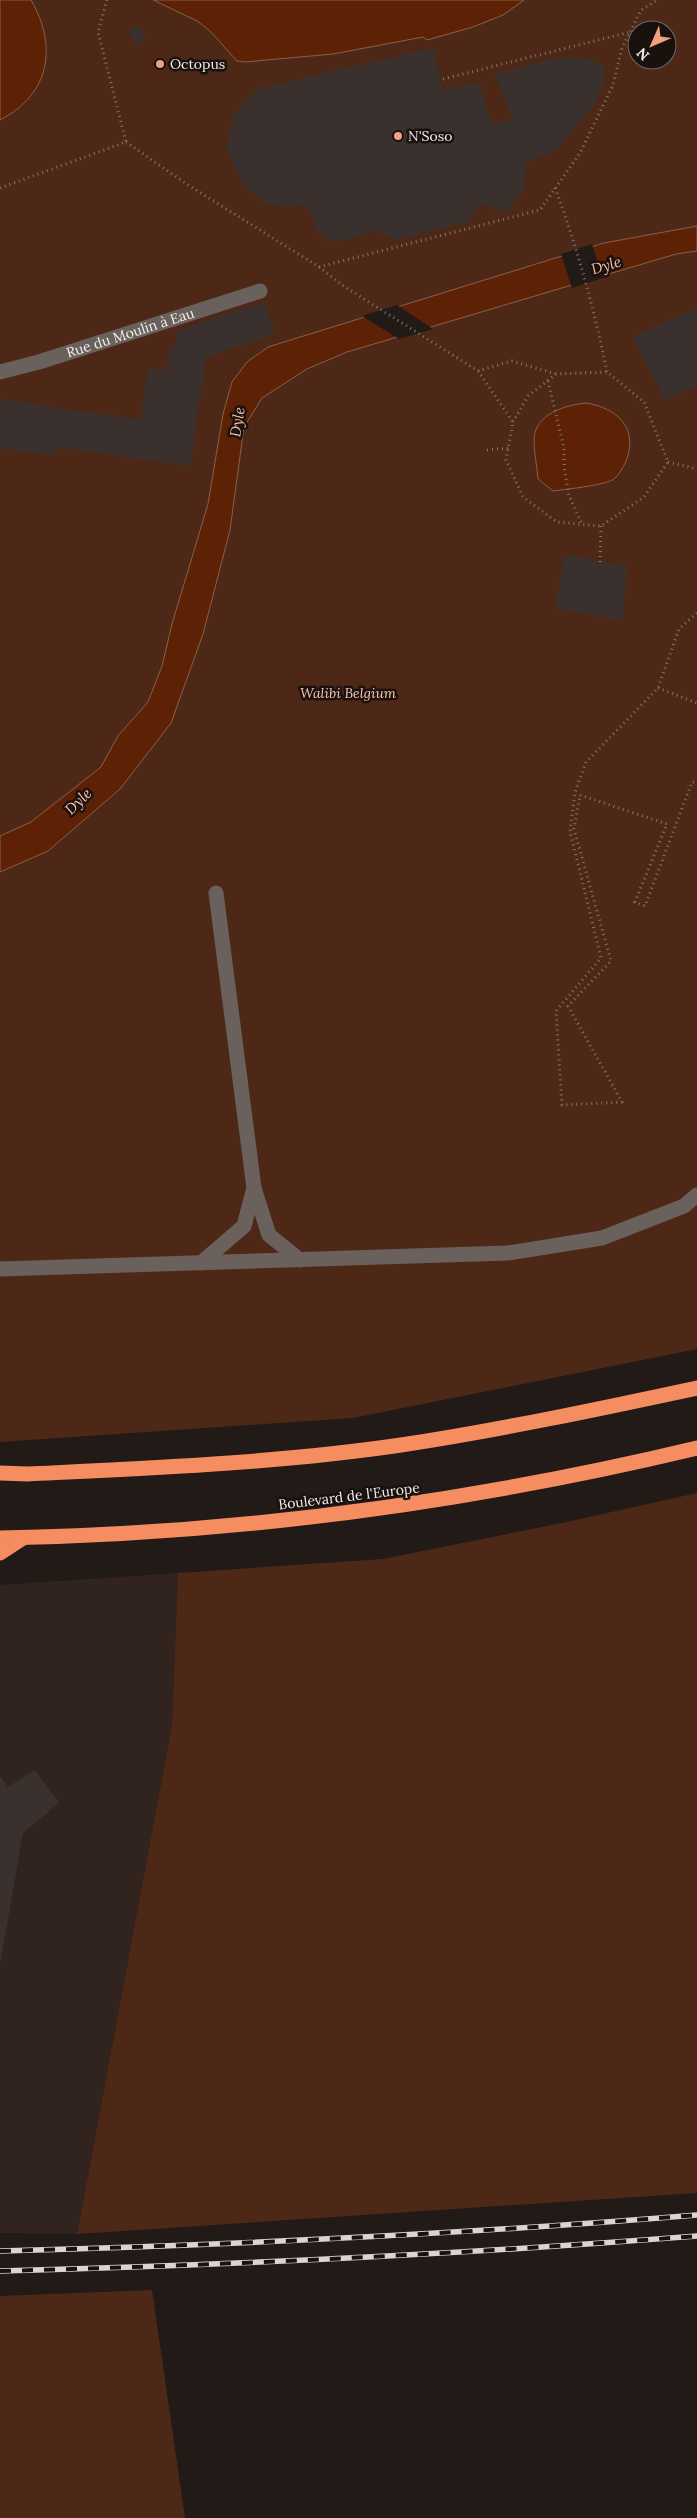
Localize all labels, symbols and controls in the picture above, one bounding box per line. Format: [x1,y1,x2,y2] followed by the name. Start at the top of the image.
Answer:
[627,20,677,70] north arrow
[632,44,653,64] text: N
[170,55,225,73] place label: Octopus
[154,58,166,70] marker: Octopus
[408,127,452,145] place label: N'Soso
[392,130,404,142] marker: N'Soso
[589,252,623,278] water label: Dyle
[64,304,196,362] street label: Rue du Moulin à Eau
[225,406,249,438] water label: Dyle
[300,684,397,702] park label: Walibi Belgium
[61,784,95,818] water label: Dyle
[277,1478,421,1514] street label: Boulevard de l'Europe

